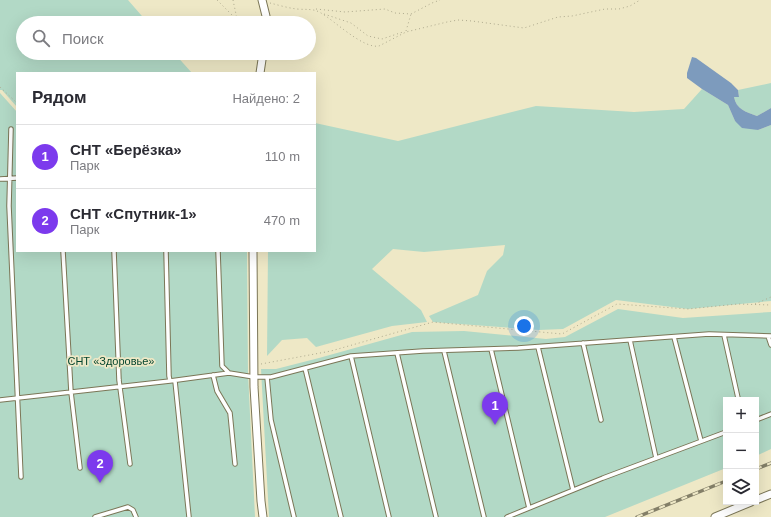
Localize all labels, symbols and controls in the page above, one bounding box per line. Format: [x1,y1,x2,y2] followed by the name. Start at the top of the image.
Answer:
[16,16,316,60] search box
[30,27,52,49] icon: search
[62,30,104,47] text: Поиск
[32,88,87,107] text: Рядом
[232,91,300,106] text: Найдено: 2
[70,141,182,158] text: СНТ «Берёзка»
[41,149,49,164] text: 1
[265,149,300,164] text: 110 m
[70,158,100,173] text: Парк
[70,205,197,222] text: СНТ «Спутник-1»
[41,213,49,228] text: 2
[264,213,300,228] text: 470 m
[70,222,100,237] text: Парк
[514,316,534,336] your location
[67,355,155,367] park label: СНТ «Здоровье»
[482,392,508,425] pin: 1
[723,397,759,505] map controls
[723,397,759,433] button: +
[723,433,759,469] button: −
[87,450,113,483] pin: 2
[723,469,759,505] button: layers

